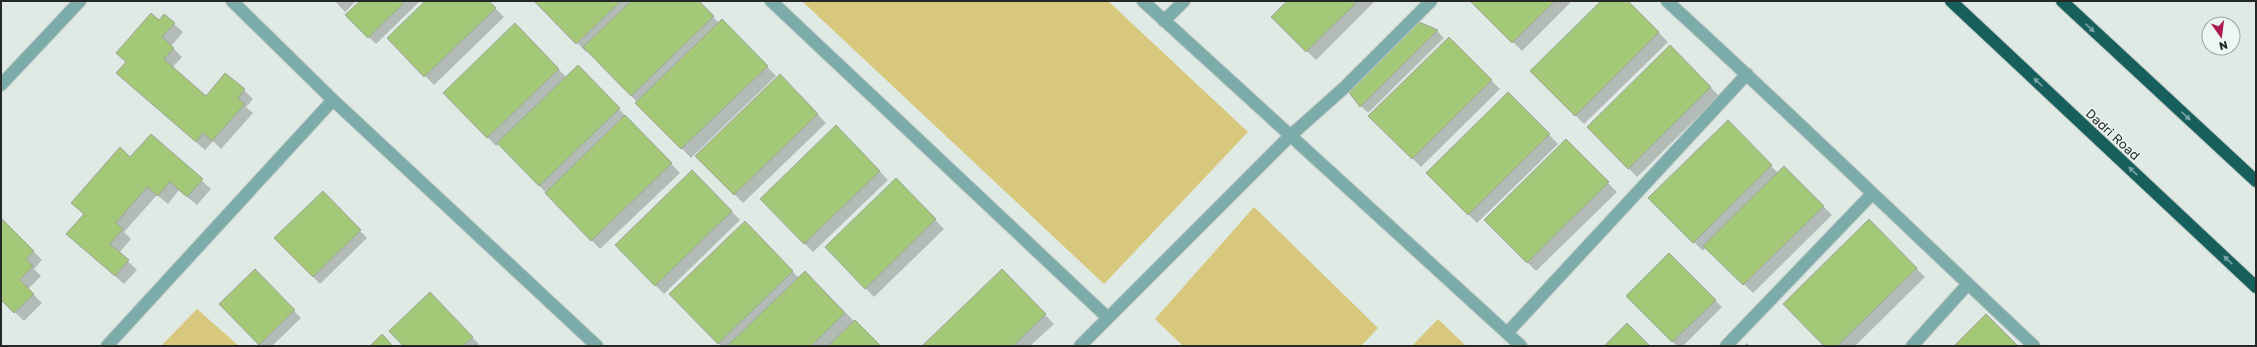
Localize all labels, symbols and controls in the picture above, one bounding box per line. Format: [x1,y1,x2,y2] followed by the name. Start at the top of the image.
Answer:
[2201,16,2241,56] north arrow
[2085,23,2095,32] one-way arrow
[2218,39,2229,54] text: N
[2033,77,2043,87] one-way arrow
[2083,105,2143,163] street label: Dadri Road
[2181,111,2190,120] one-way arrow
[2128,166,2138,176] one-way arrow
[2223,256,2232,265] one-way arrow

